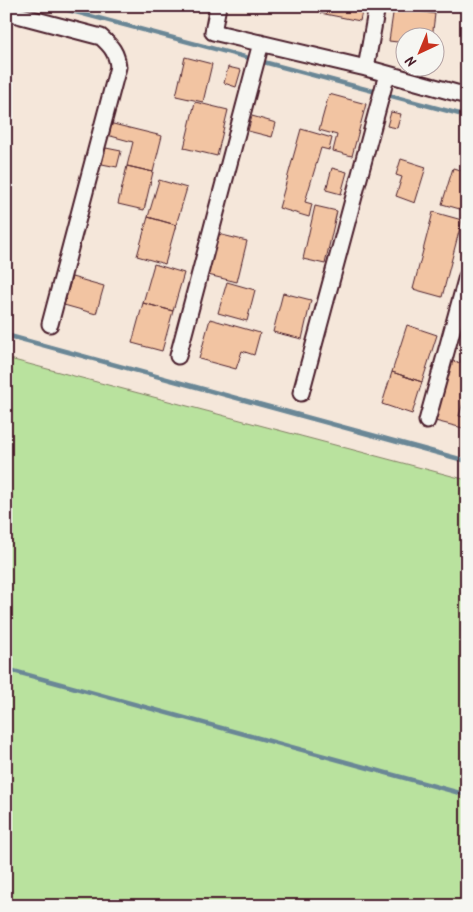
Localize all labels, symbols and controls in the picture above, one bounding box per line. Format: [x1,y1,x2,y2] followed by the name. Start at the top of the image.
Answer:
[396,28,446,78] north arrow
[401,50,422,72] text: N

